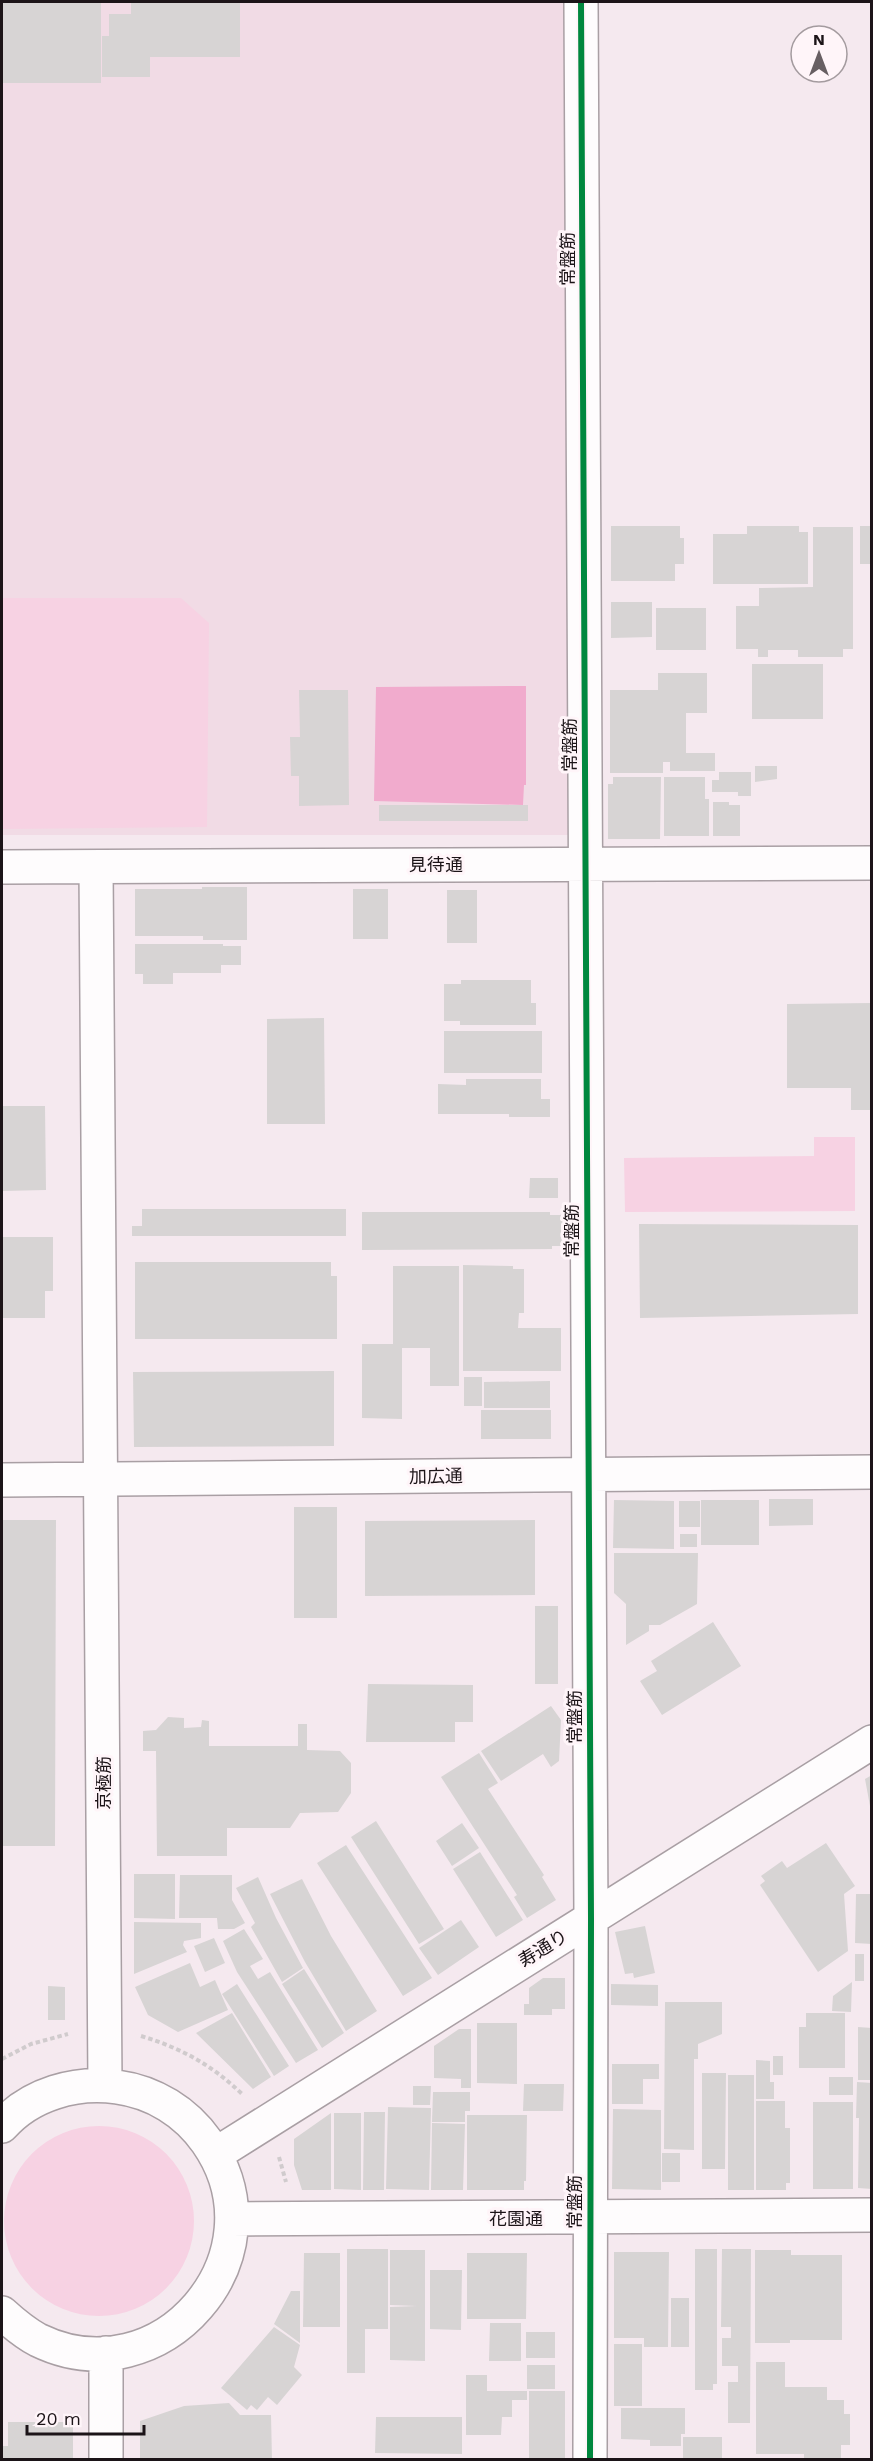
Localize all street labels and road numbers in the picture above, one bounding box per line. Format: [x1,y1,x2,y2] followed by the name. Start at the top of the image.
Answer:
[557,232,578,286] street label: 常盤筋
[559,718,580,772] street label: 常盤筋
[409,854,463,875] street label: 見待通
[561,1204,582,1258] street label: 常盤筋
[409,1465,463,1487] street label: 加広通
[564,1690,585,1744] street label: 常盤筋
[93,1756,114,1810] street label: 京極筋
[515,1925,571,1971] street label: 寿通り
[564,2175,585,2229] street label: 常盤筋
[489,2208,543,2229] street label: 花園通

